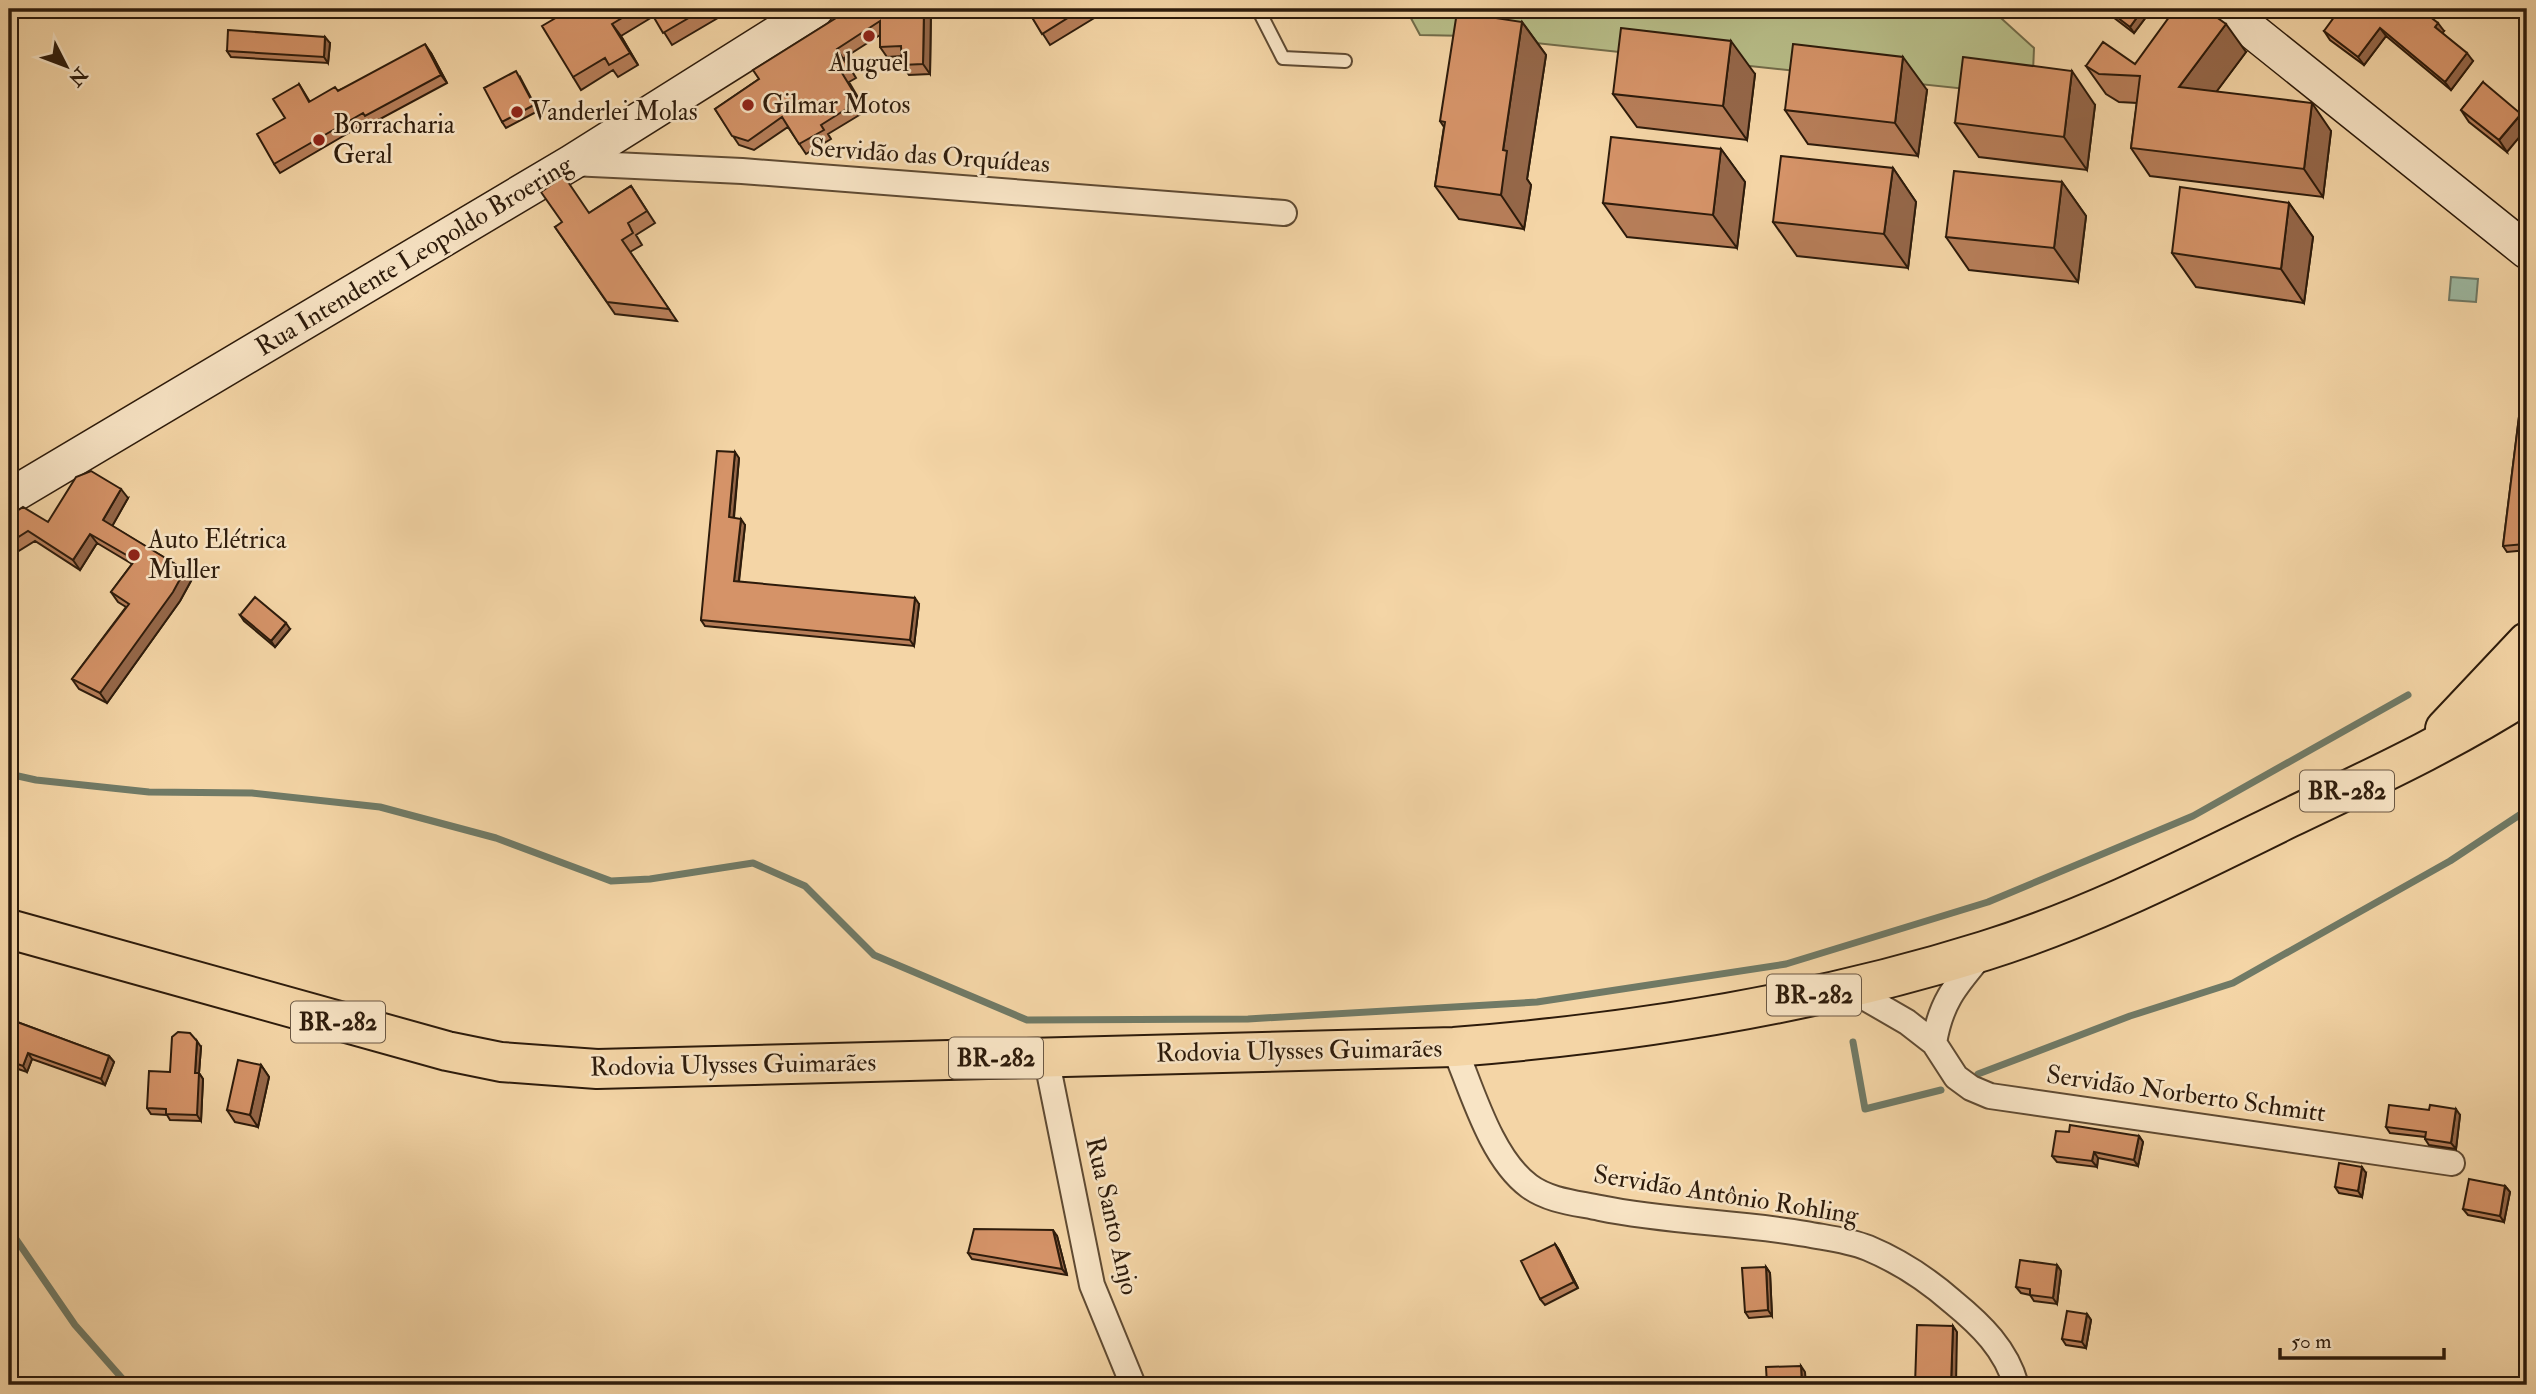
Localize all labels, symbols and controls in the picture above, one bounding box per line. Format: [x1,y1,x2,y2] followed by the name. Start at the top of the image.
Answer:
[861,28,877,44] marker: Aluguel
[32,32,102,102] north arrow
[828,47,910,79] place label: Aluguel
[63,62,93,92] text: N
[762,89,910,121] place label: Gilmar Motos
[531,96,698,128] place label: Vanderlei Molas
[740,97,756,113] marker: Gilmar Motos
[509,104,525,120] marker: Vanderlei Molas
[333,109,455,171] place label: Borracharia Geral
[311,132,327,148] marker: Borracharia Geral
[809,132,1051,180] street label: Servidão das Orquídeas
[250,148,580,364] street label: Rua Intendente Leopoldo Broering
[147,524,287,586] place label: Auto Elétrica Muller
[126,547,142,563] marker: Auto Elétrica Muller
[2300,770,2394,812] road number: BR-282
[1767,974,1861,1015] road number: BR-282
[291,1002,385,1042] road number: BR-282
[1156,1033,1443,1069] street label: Rodovia Ulysses Guimarães
[949,1038,1043,1078] road number: BR-282
[590,1047,877,1083] street label: Rodovia Ulysses Guimarães
[2044,1059,2328,1129] street label: Servidão Norberto Schmitt
[1078,1134,1146,1298] street label: Rua Santo Anjo
[1591,1158,1862,1232] street label: Servidão Antônio Rohling
[2280,1317,2445,1361] scale bar
[2291,1328,2332,1355] text: 50 m

